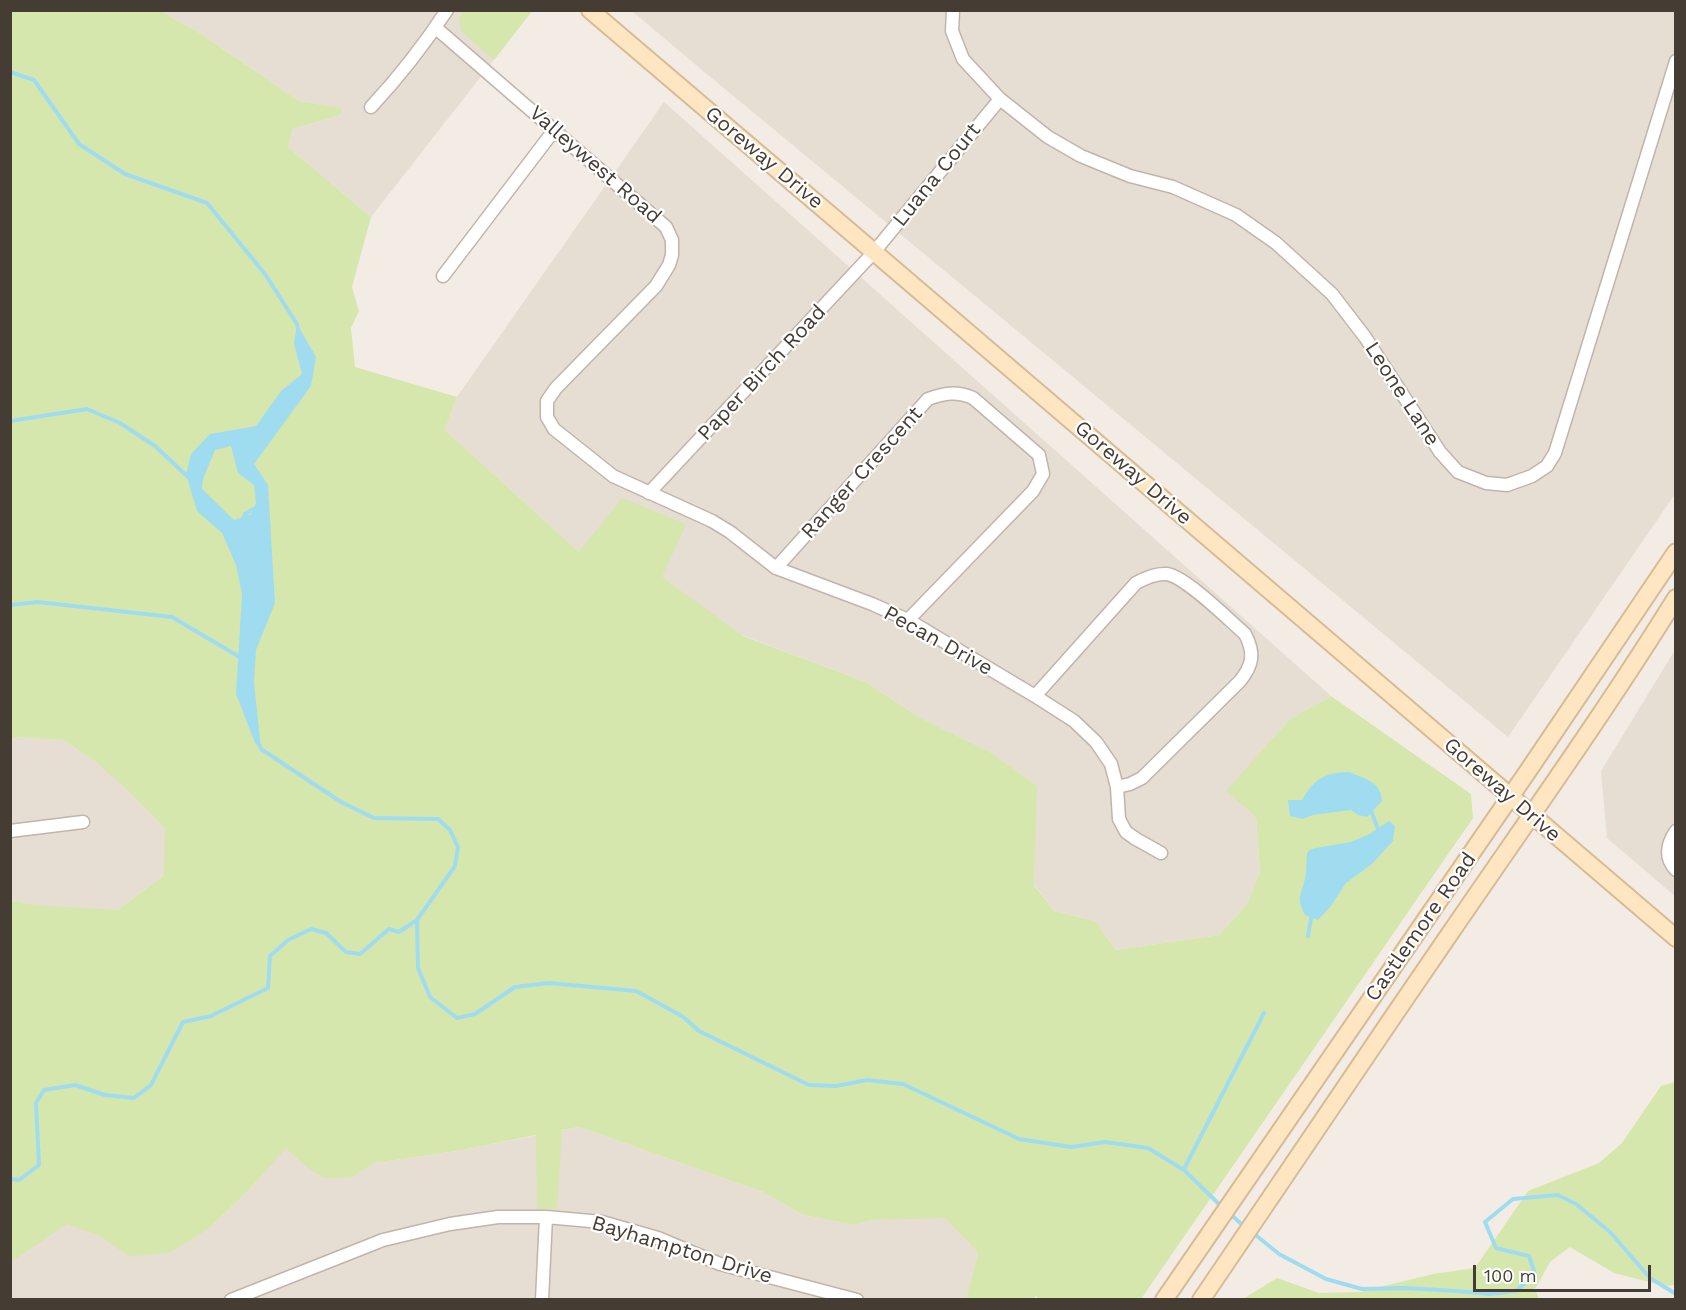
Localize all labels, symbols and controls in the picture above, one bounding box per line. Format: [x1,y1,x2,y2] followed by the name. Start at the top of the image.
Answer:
[524,101,666,229] street label: Valleywest Road
[700,101,828,215] street label: Goreway Drive
[888,118,986,232] street label: Luana Court
[693,300,831,446] street label: Paper Birch Road
[1359,337,1445,451] street label: Leone Lane
[796,402,928,544] street label: Ranger Crescent
[1069,415,1197,531] street label: Goreway Drive
[879,601,997,681] street label: Pecan Drive
[1438,732,1566,848] street label: Goreway Drive
[1360,848,1482,1006] street label: Castlemore Road
[589,1211,775,1289] street label: Bayhampton Drive
[1476,1253,1654,1291] scale bar
[1484,1265,1537,1286] text: 100 m

